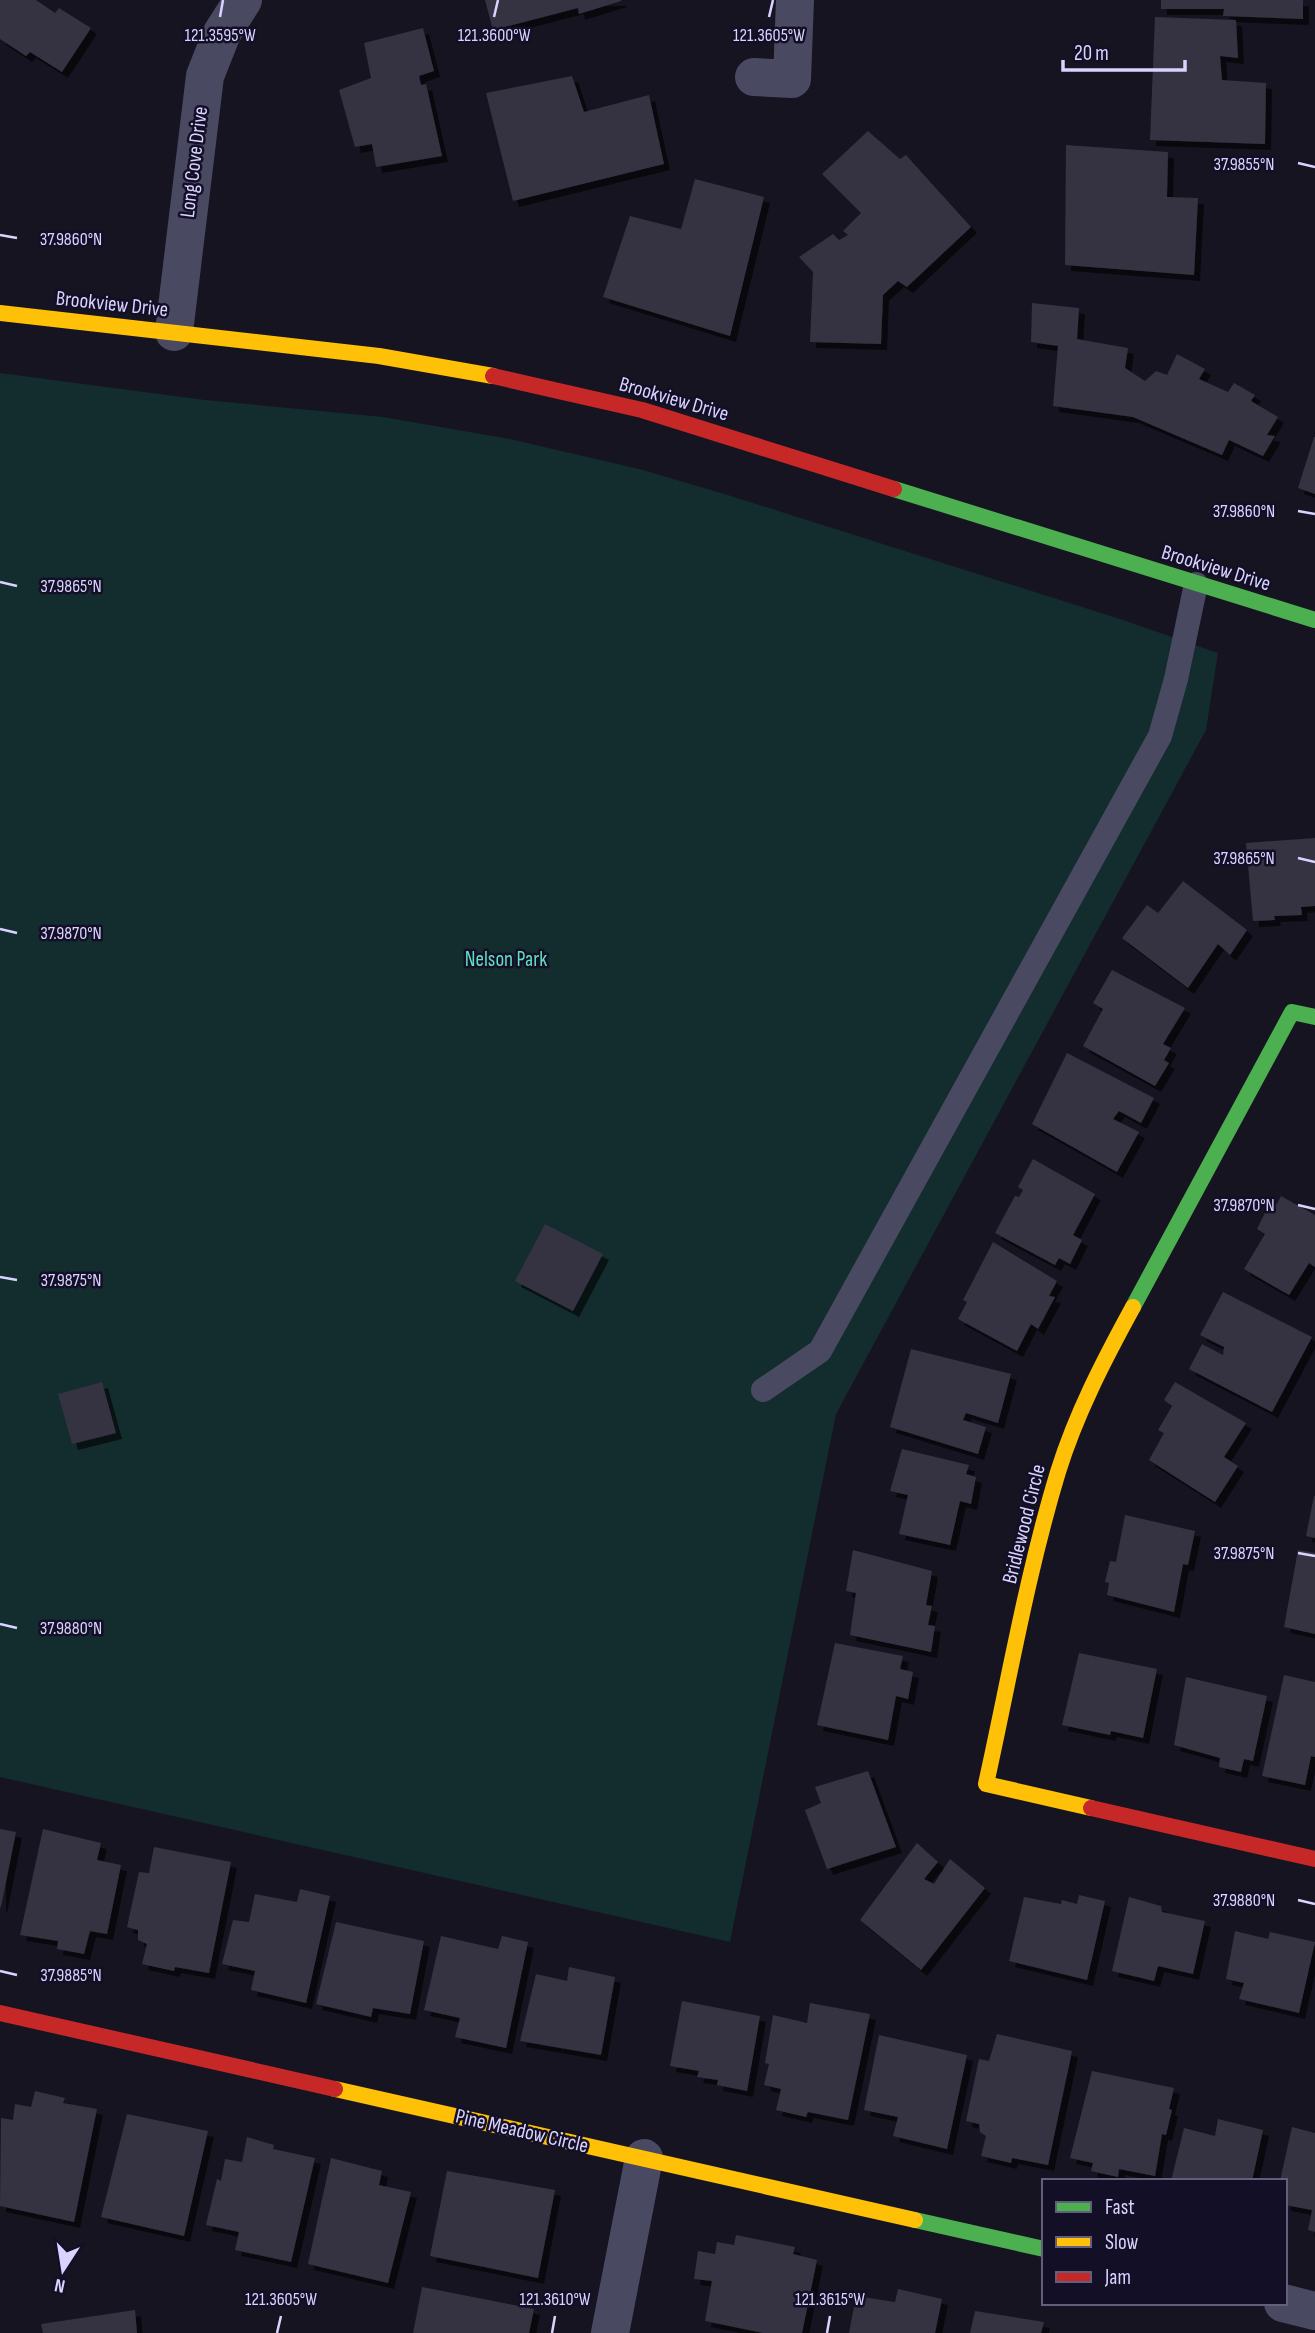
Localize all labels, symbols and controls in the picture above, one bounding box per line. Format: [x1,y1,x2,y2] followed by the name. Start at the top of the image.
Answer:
[184,25,256,46] text: 121.3595°W
[458,25,531,46] text: 121.3600°W
[733,25,805,46] text: 121.3605°W
[1063,28,1186,72] scale bar
[1074,41,1109,66] text: 20 m
[175,105,213,219] street label: Long Cove Drive
[1214,154,1274,175] text: 37.9855°N
[40,229,102,250] text: 37.9860°N
[55,286,169,322] street label: Brookview Drive
[616,371,732,427] street label: Brookview Drive
[1213,501,1275,522] text: 37.9860°N
[1158,540,1274,596] street label: Brookview Drive
[40,576,102,597] text: 37.9865°N
[1213,848,1275,869] text: 37.9865°N
[40,923,102,944] text: 37.9870°N
[465,947,547,972] park label: Nelson Park
[1213,1195,1275,1216] text: 37.9870°N
[41,1270,101,1291] text: 37.9875°N
[997,1462,1051,1586] street label: Bridlewood Circle
[1214,1543,1274,1564] text: 37.9875°N
[40,1618,102,1639] text: 37.9880°N
[1213,1890,1275,1911] text: 37.9880°N
[40,1965,102,1986] text: 37.9885°N
[453,2104,591,2158] street label: Pine Meadow Circle
[1042,2179,1287,2305] legend
[1105,2195,1135,2220] text: Fast
[1105,2230,1139,2255] text: Slow
[28,2235,98,2305] north arrow
[1104,2265,1131,2290] text: Jam
[52,2273,67,2297] text: N
[245,2289,317,2310] text: 121.3605°W
[520,2289,591,2310] text: 121.3610°W
[795,2289,865,2310] text: 121.3615°W

